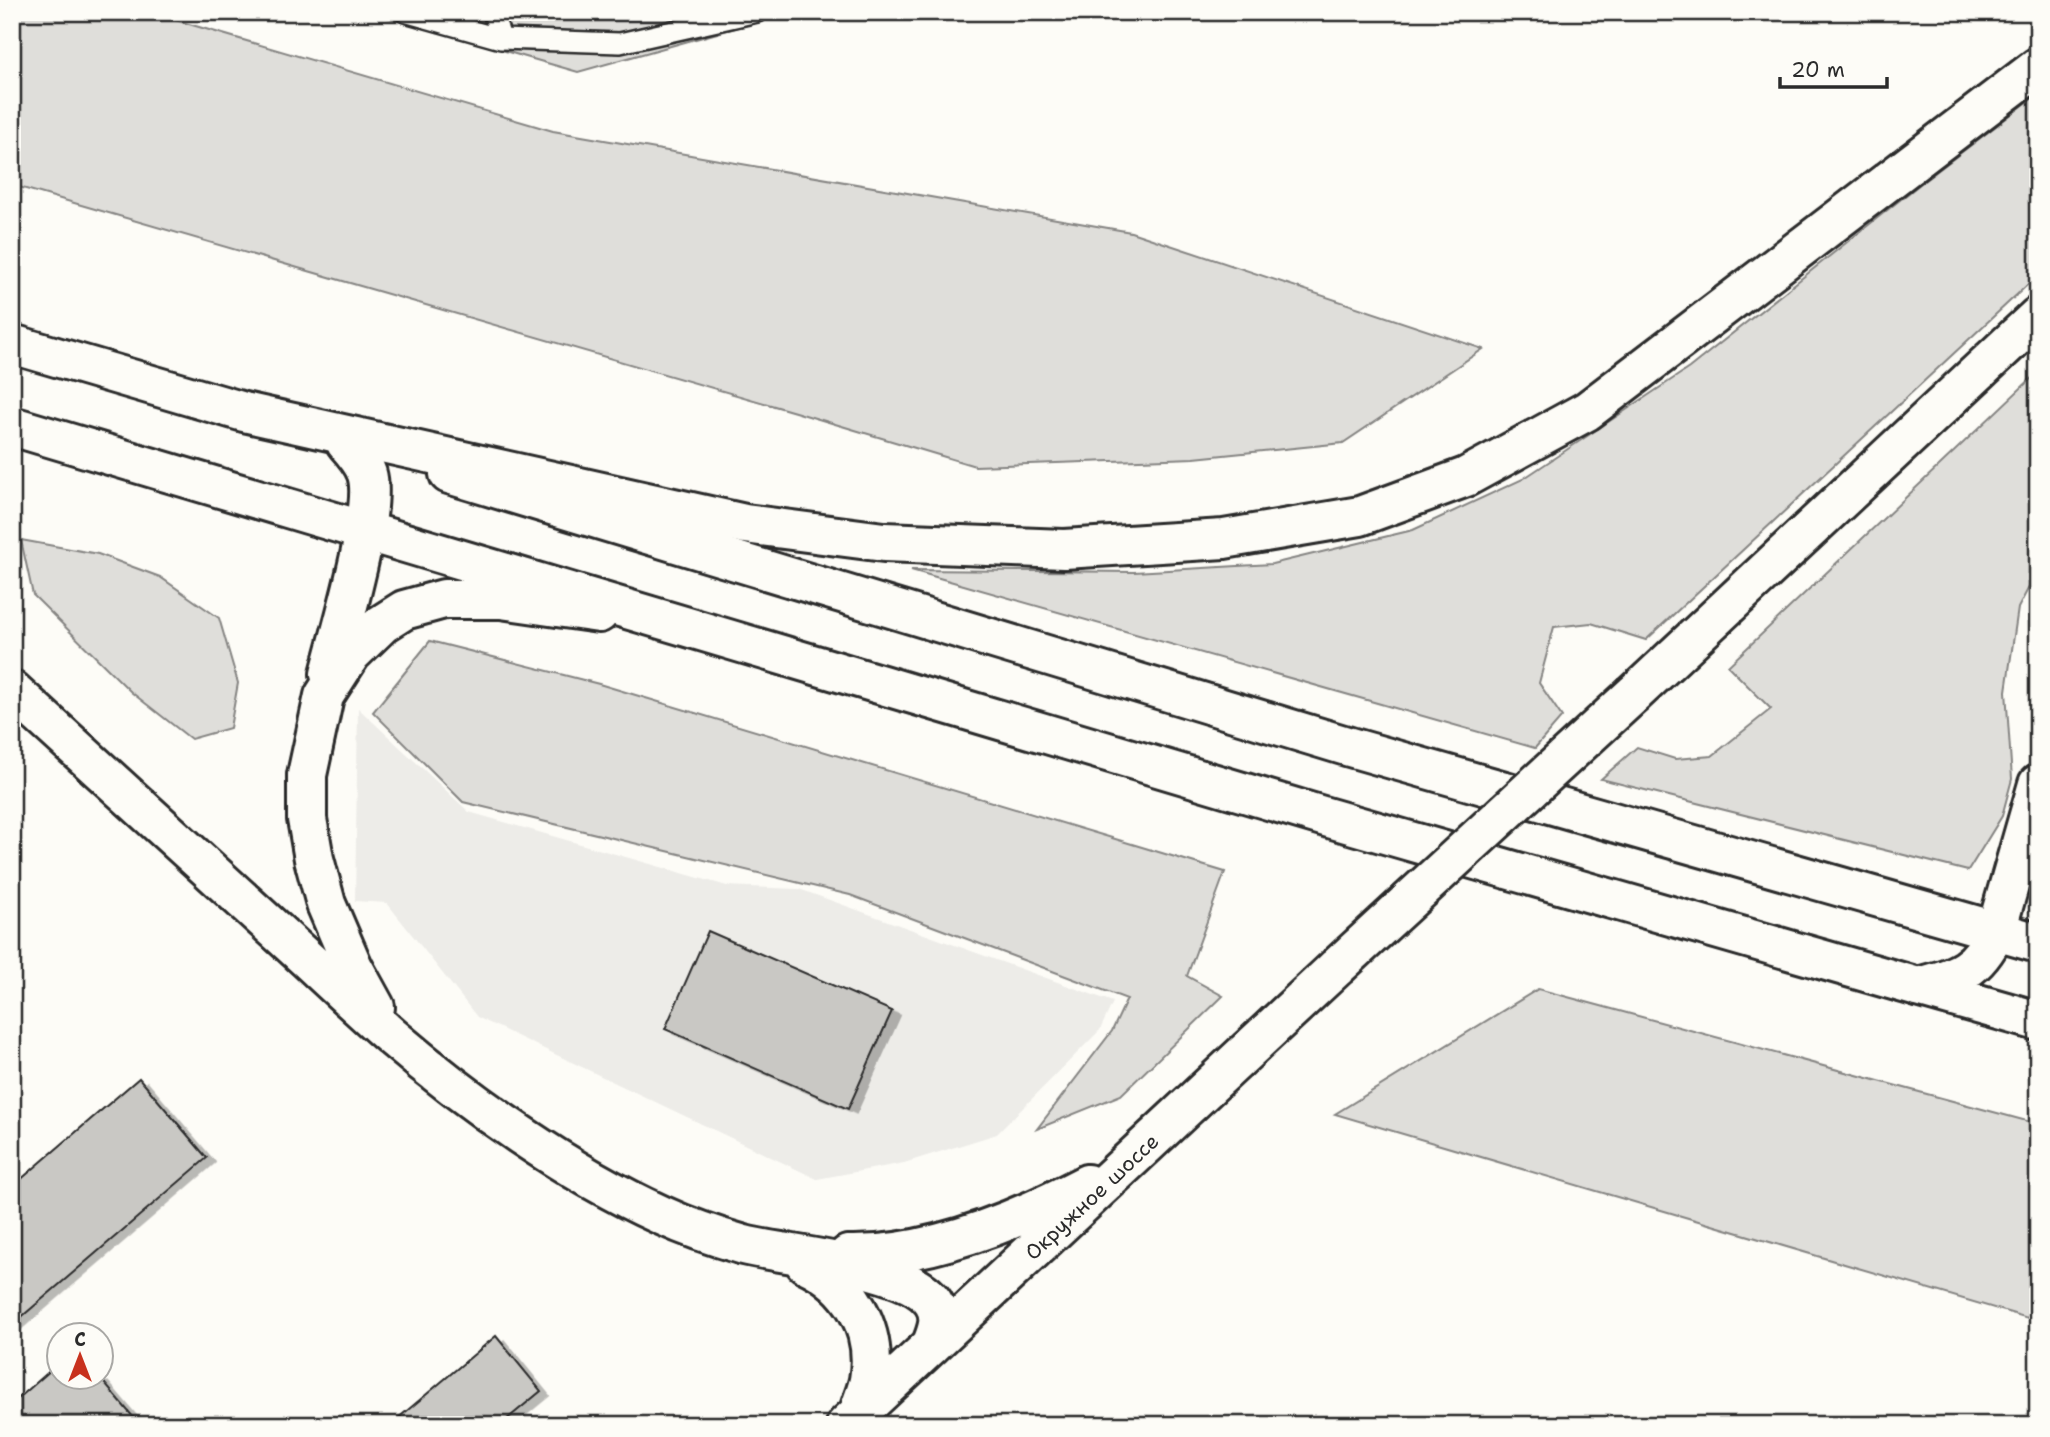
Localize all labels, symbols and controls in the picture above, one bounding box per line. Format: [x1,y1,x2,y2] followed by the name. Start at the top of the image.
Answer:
[1780,46,1887,90] scale bar
[1791,56,1845,84] text: 20 m
[1019,1128,1165,1266] street label: Окружное шоссе
[46,1322,116,1392] north arrow
[74,1327,86,1352] text: С

